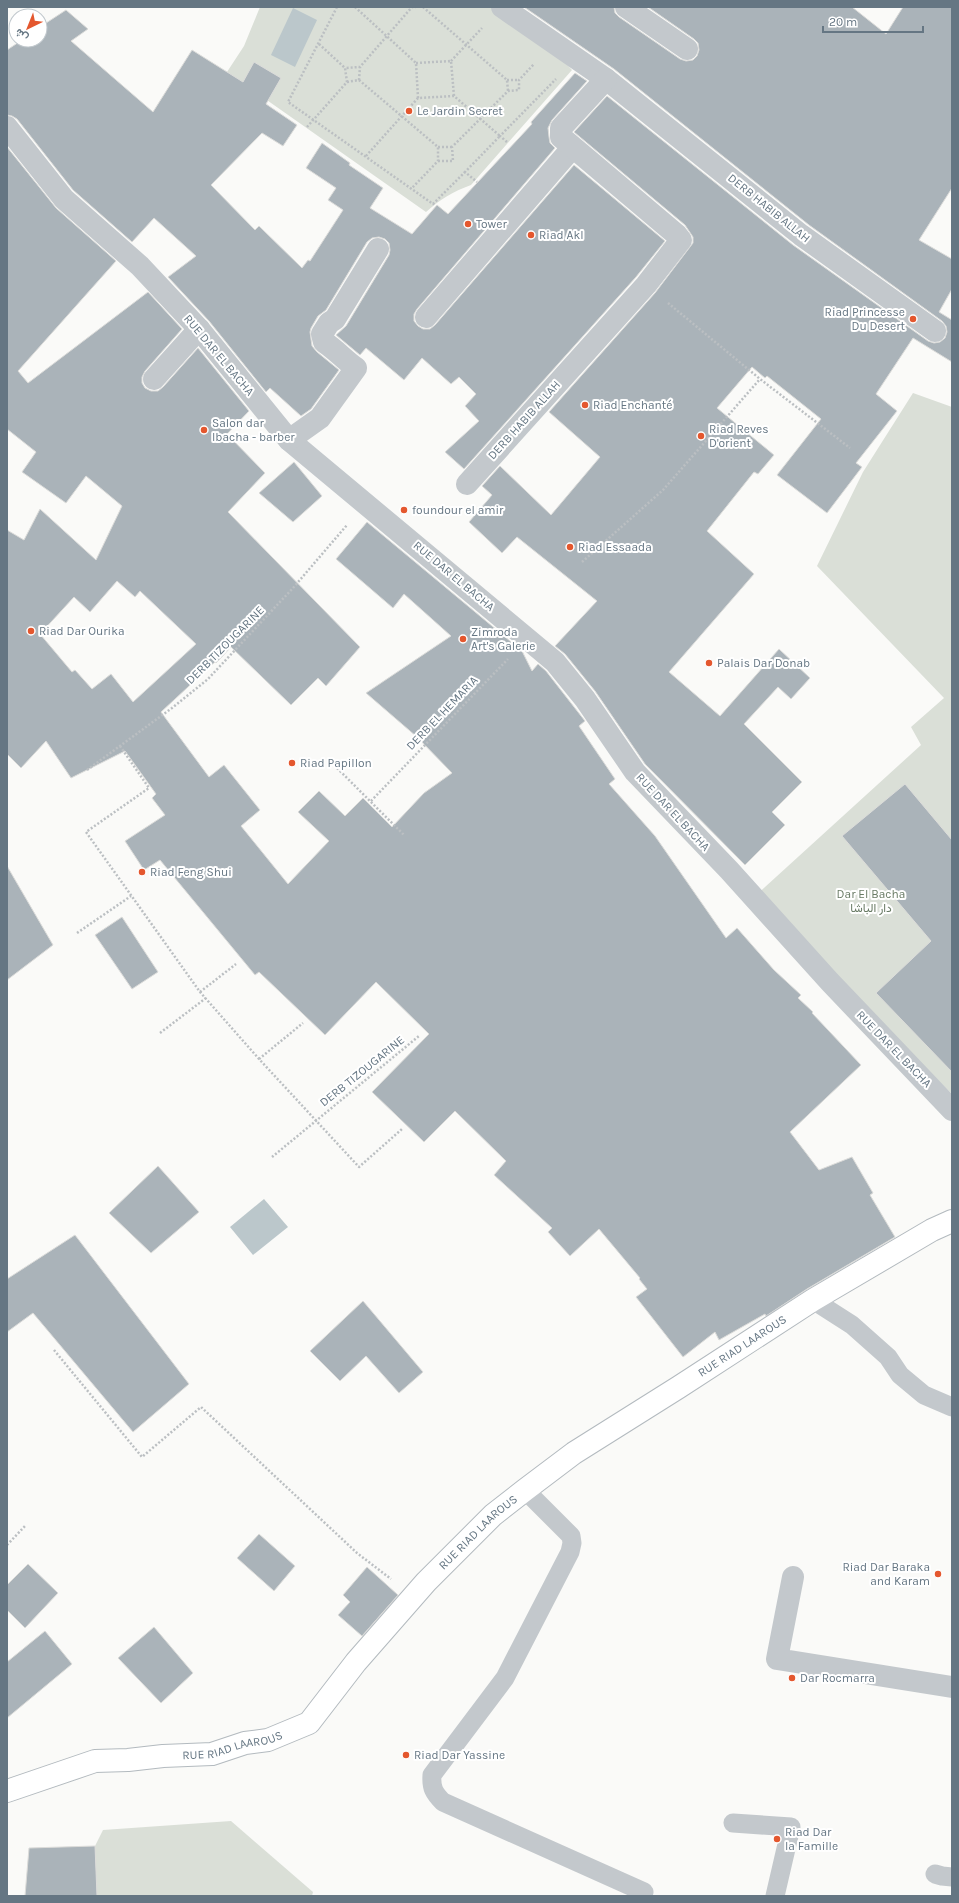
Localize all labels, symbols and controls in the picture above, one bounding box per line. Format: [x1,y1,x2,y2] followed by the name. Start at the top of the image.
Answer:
[8,8,48,48] north arrow
[823,8,923,34] scale bar
[829,15,857,29] text: 20 m
[12,26,31,44] text: ش
[417,104,503,118] place label: Le Jardin Secret
[404,106,414,116] marker: Le Jardin Secret
[725,171,813,245] street label: DERB HABIB ALLAH
[476,217,507,231] place label: Tower
[463,219,473,229] marker: Tower
[539,228,584,242] place label: Riad Akl
[526,230,536,240] marker: Riad Akl
[825,305,905,333] place label: Riad Princesse Du Desert
[181,312,257,399] street label: RUE DAR EL BACHA
[908,314,918,324] marker: Riad Princesse Du Desert
[485,378,563,462] street label: DERB HABIB ALLAH
[593,398,672,412] place label: Riad Enchanté
[580,400,590,410] marker: Riad Enchanté
[212,416,295,444] place label: Salon dar lbacha - barber
[709,422,769,450] place label: Riad Reves D'orient
[199,425,209,435] marker: Salon dar lbacha - barber
[696,431,706,441] marker: Riad Reves D'orient
[412,503,504,517] place label: foundour el amir
[399,505,409,515] marker: foundour el amir
[411,538,498,614] street label: RUE DAR EL BACHA
[578,540,652,554] place label: Riad Essaada
[565,542,575,552] marker: Riad Essaada
[183,603,267,687] street label: DERB TIZOUGARINE
[39,624,125,638] place label: Riad Dar Ourika
[471,625,535,653] place label: Zimroda Art's Galerie
[26,626,36,636] marker: Riad Dar Ourika
[458,634,468,644] marker: Zimroda Art's Galerie
[717,656,810,670] place label: Palais Dar Donab
[704,658,714,668] marker: Palais Dar Donab
[403,673,481,753] street label: DERB EL HEMARIA
[300,756,372,770] place label: Riad Papillon
[287,758,297,768] marker: Riad Papillon
[633,770,713,854] street label: RUE DAR EL BACHA
[150,865,232,879] place label: Riad Feng Shui
[137,867,147,877] marker: Riad Feng Shui
[837,887,905,916] park label: Dar El Bacha دار الباشا
[854,1008,934,1090] street label: RUE DAR EL BACHA
[317,1033,407,1109] street label: DERB TIZOUGARINE
[695,1312,789,1380] street label: RUE RIAD LAAROUS
[436,1492,520,1572] street label: RUE RIAD LAAROUS
[842,1560,930,1588] place label: Riad Dar Baraka and Karam
[933,1569,943,1579] marker: Riad Dar Baraka and Karam
[800,1671,875,1685] place label: Dar Rocmarra
[787,1673,797,1683] marker: Dar Rocmarra
[182,1728,285,1762] street label: RUE RIAD LAAROUS
[414,1748,505,1762] place label: Riad Dar Yassine
[401,1750,411,1760] marker: Riad Dar Yassine
[785,1825,838,1853] place label: Riad Dar la Famille
[772,1834,782,1844] marker: Riad Dar la Famille

